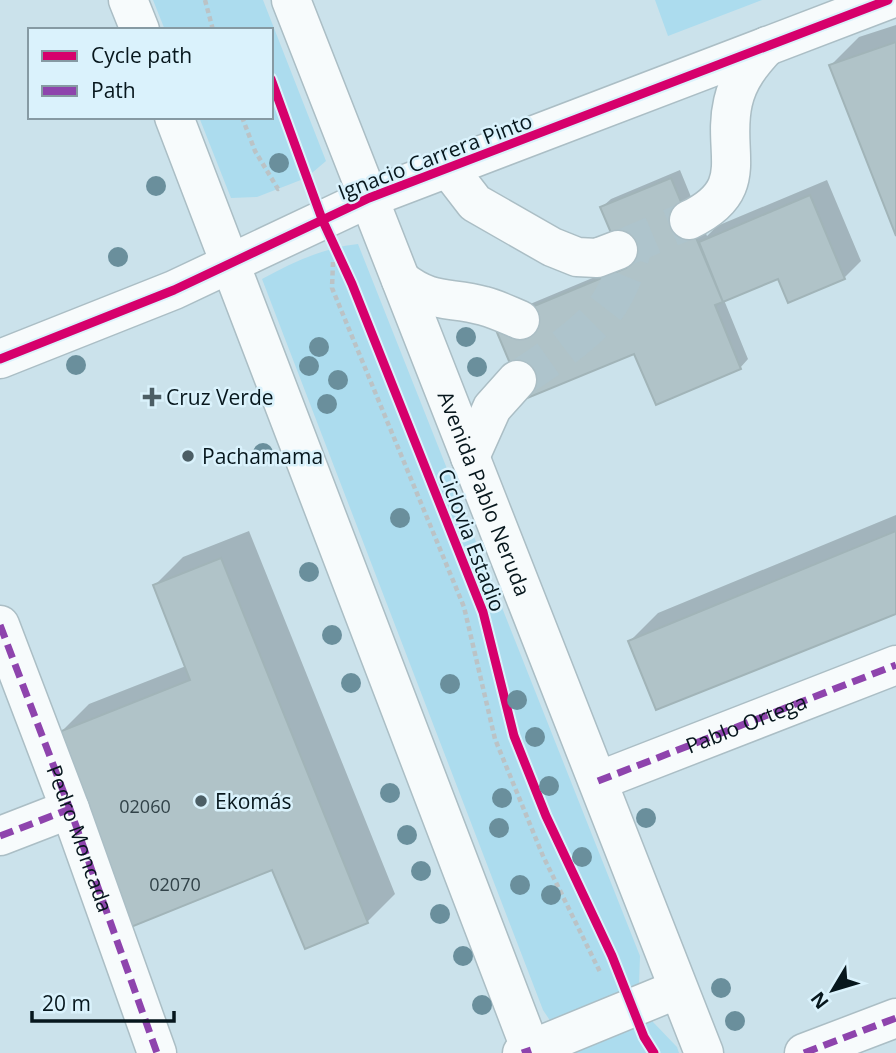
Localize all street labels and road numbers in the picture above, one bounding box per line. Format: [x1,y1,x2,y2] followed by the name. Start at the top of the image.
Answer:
[334,106,536,206] street label: Ignacio Carrera Pinto
[432,387,537,600] street label: Avenida Pablo Neruda
[432,464,512,616] street label: Ciclovia Estadio
[681,687,811,760] street label: Pablo Ortega
[40,761,120,916] street label: Pedro Moncada

